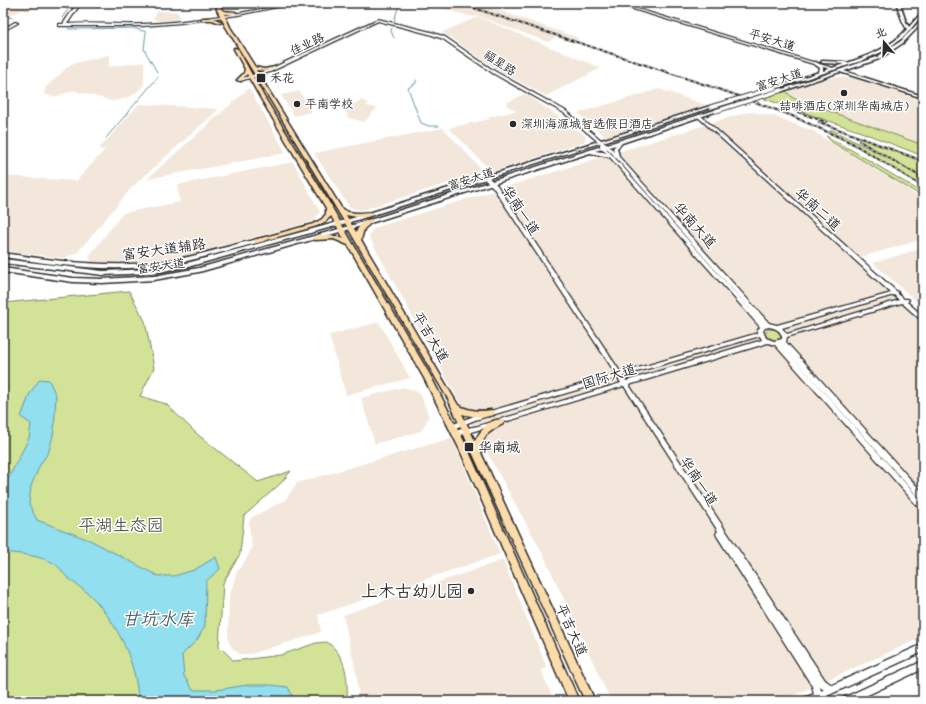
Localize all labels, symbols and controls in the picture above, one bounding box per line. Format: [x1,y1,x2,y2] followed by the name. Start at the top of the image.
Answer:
[864,22,904,62] north arrow
[874,25,889,42] text: 北
[746,26,797,56] street label: 平安大道
[288,30,327,60] street label: 佳业路
[480,47,519,80] street label: 福星路
[754,66,805,96] street label: 富安大道
[270,71,294,87] place label: 禾花
[255,72,267,84] marker: 禾花
[839,88,849,98] marker: 喆啡酒店(深圳华南城店)
[305,97,353,113] place label: 平南学校
[292,99,302,109] marker: 平南学校
[779,99,909,115] place label: 喆啡酒店(深圳华南城店)
[521,117,653,133] place label: 深圳海源城智选假日酒店
[508,119,518,129] marker: 深圳海源城智选假日酒店
[446,165,497,195] street label: 富安大道
[497,182,543,239] street label: 华南一道
[791,184,844,235] street label: 华南二道
[669,199,720,252] street label: 华南大道
[121,235,207,265] street label: 富安大道辅路
[136,256,186,278] street label: 富安大道
[408,309,452,366] street label: 平吉大道
[580,360,639,394] street label: 国际大道
[478,439,520,457] place label: 华南城
[463,441,475,453] marker: 华南城
[675,453,721,510] street label: 华南一道
[79,515,164,537] park label: 平湖生态园
[361,581,463,603] place label: 上木古幼儿园
[466,586,476,596] marker: 上木古幼儿园
[551,601,591,660] street label: 平吉大道
[122,608,196,632] water label: 甘坑水库

